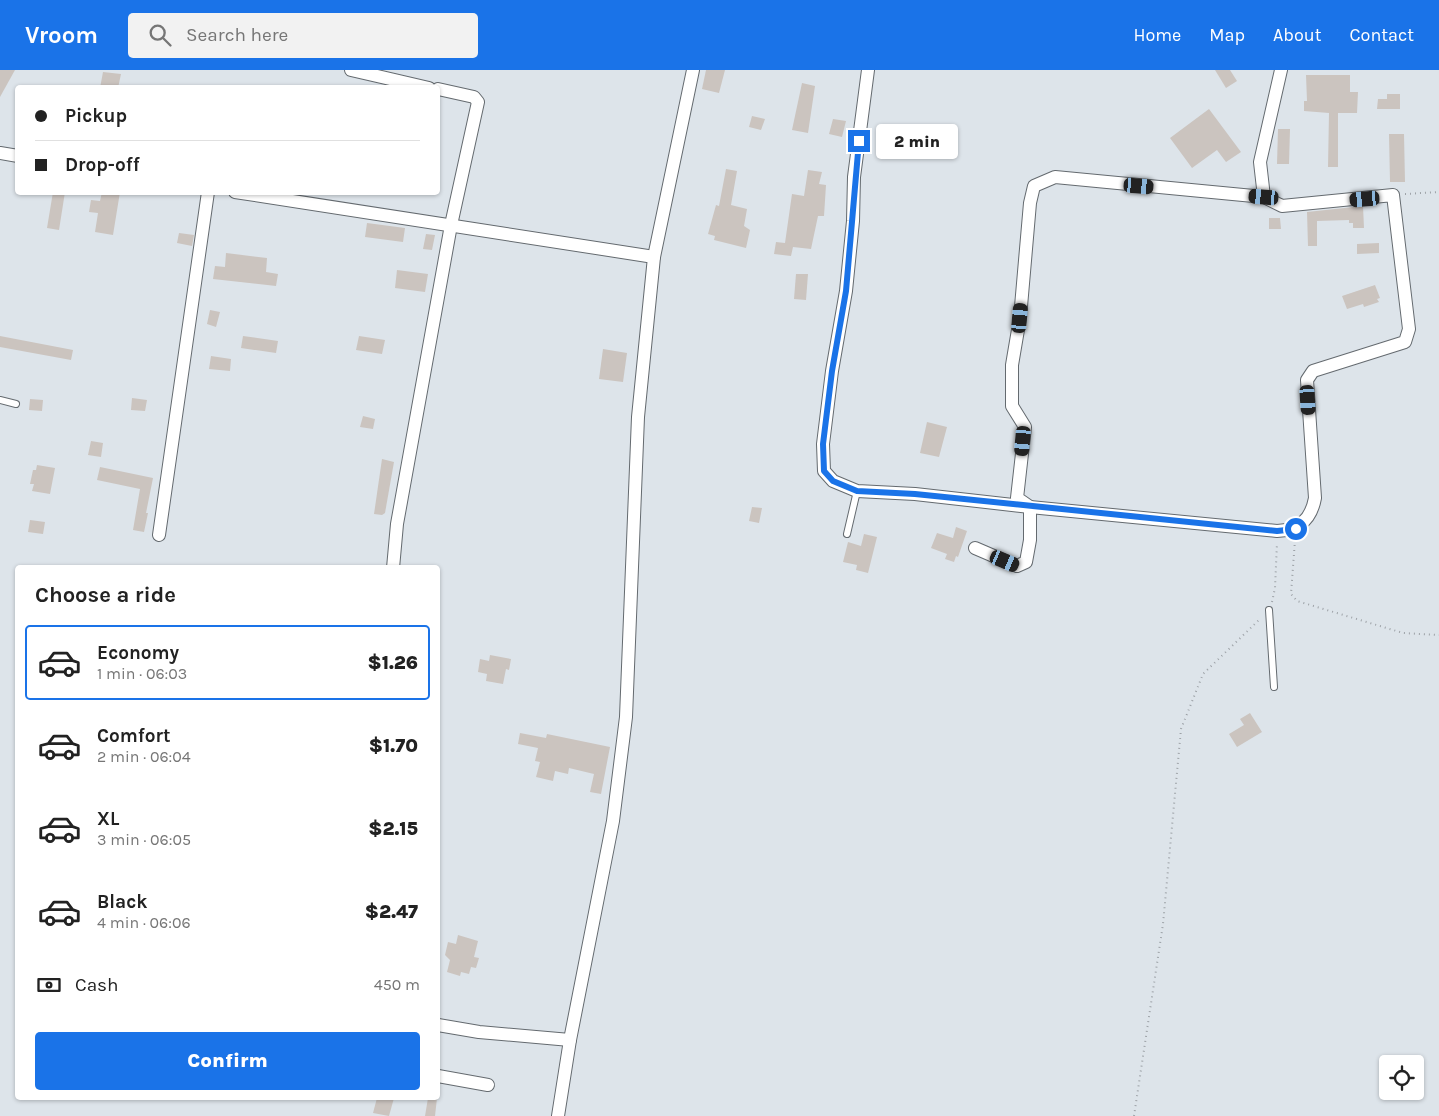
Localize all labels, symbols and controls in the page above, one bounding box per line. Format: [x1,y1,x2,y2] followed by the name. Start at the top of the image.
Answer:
[128,13,478,58] search box
[25,21,98,49] text: Vroom
[146,21,174,49] icon: search
[186,24,288,46] text: Search here
[1133,24,1181,46] text: Home
[1209,24,1245,46] text: Map
[1273,24,1322,46] text: About
[1350,24,1414,46] text: Contact
[65,105,127,127] text: Pickup
[876,124,959,158] callout: 2 min
[848,130,870,152] route end
[894,132,940,151] text: 2 min
[65,154,140,176] text: Drop-off
[1123,177,1154,195] car
[1248,188,1279,206] car
[1349,190,1380,208] car
[1011,302,1028,334] car
[1299,385,1316,415] car
[1014,425,1031,457] car
[1285,518,1307,540] route start
[988,548,1021,574] car
[35,582,176,608] text: Choose a ride
[37,640,82,685] icon: car
[97,642,179,664] text: Economy
[367,652,418,674] text: $1.26
[97,664,187,683] text: 1 min · 06:03
[37,723,82,768] icon: car
[97,725,171,747] text: Comfort
[369,735,418,757] text: $1.70
[97,747,191,766] text: 2 min · 06:04
[37,806,82,851] icon: car
[97,808,119,830] text: XL
[368,818,418,840] text: $2.15
[97,830,191,849] text: 3 min · 06:05
[37,889,82,934] icon: car
[97,891,148,913] text: Black
[365,901,418,923] text: $2.47
[97,913,191,932] text: 4 min · 06:06
[35,971,63,999] icon: cash
[75,974,119,996] text: Cash
[374,975,420,994] text: 450 m
[35,1032,420,1090] button: Confirm
[1379,1055,1424,1100] map controls
[1379,1055,1424,1100] button: locate

